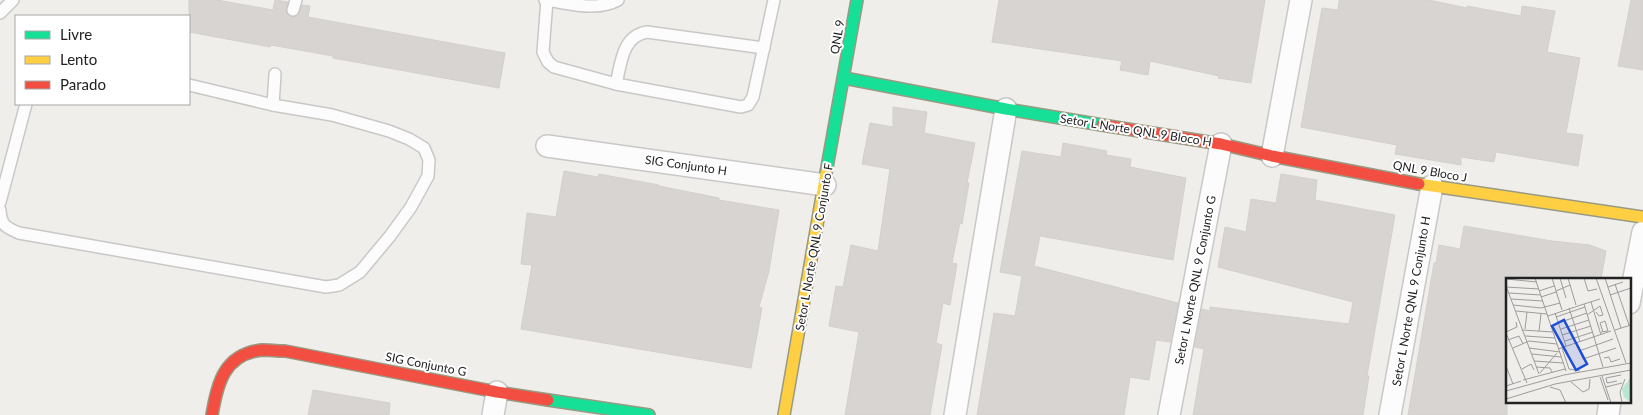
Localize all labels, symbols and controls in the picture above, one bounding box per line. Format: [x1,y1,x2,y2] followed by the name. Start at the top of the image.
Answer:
[15,15,190,105] legend
[827,19,847,55] street label: QNL 9
[60,25,92,43] text: Livre
[60,50,97,68] text: Lento
[60,75,106,93] text: Parado
[1059,111,1213,149] street label: Setor L Norte QNL 9 Bloco H
[644,152,728,178] street label: SIG Conjunto H
[1392,157,1468,185] street label: QNL 9 Bloco J
[792,162,836,332] street label: Setor L Norte QNL 9 Conjunto F
[1171,194,1219,366] street label: Setor L Norte QNL 9 Conjunto G
[1389,215,1433,387] street label: Setor L Norte QNL 9 Conjunto H
[1506,278,1630,402] inset map
[384,349,468,379] street label: SIG Conjunto G

